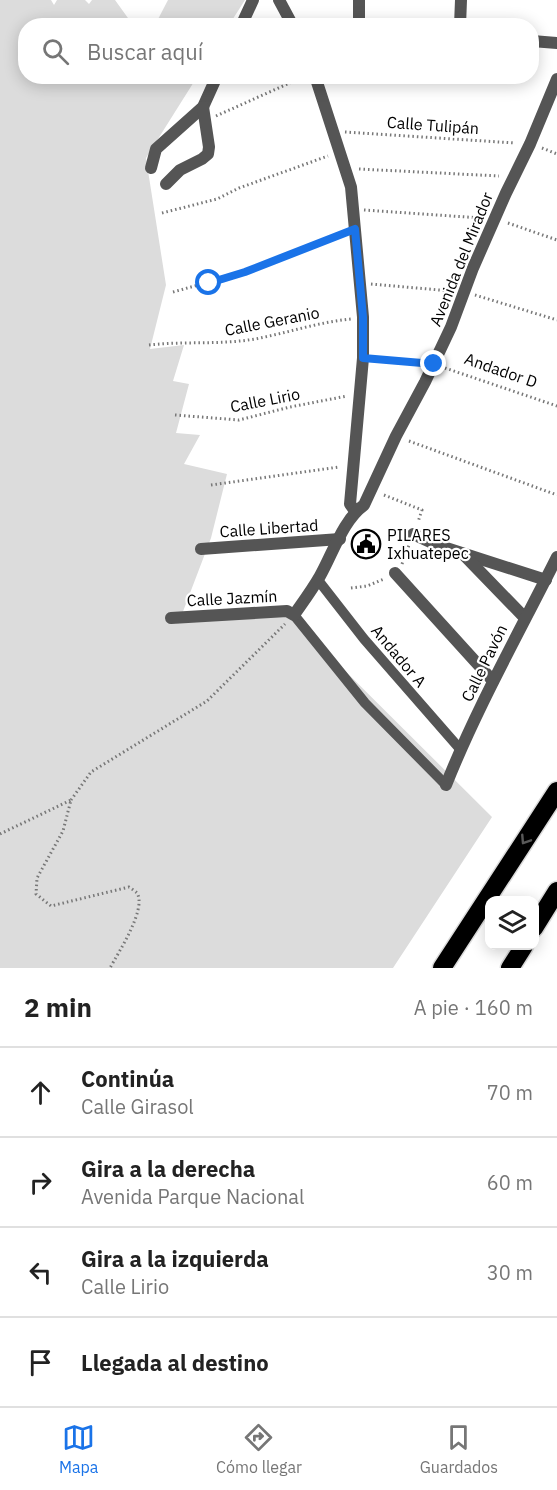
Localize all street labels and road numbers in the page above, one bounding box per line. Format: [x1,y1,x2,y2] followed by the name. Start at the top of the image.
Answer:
[386,112,480,138] street label: Calle Tulipán
[425,189,497,329] street label: Avenida del Mirador
[223,302,321,340] street label: Calle Geranio
[462,348,540,392] street label: Andador D
[228,383,302,417] street label: Calle Lirio
[219,515,319,541] street label: Calle Libertad
[186,586,278,610] street label: Calle Jazmín
[367,621,431,691] street label: Andador A
[457,621,511,705] street label: Calle Pavón

